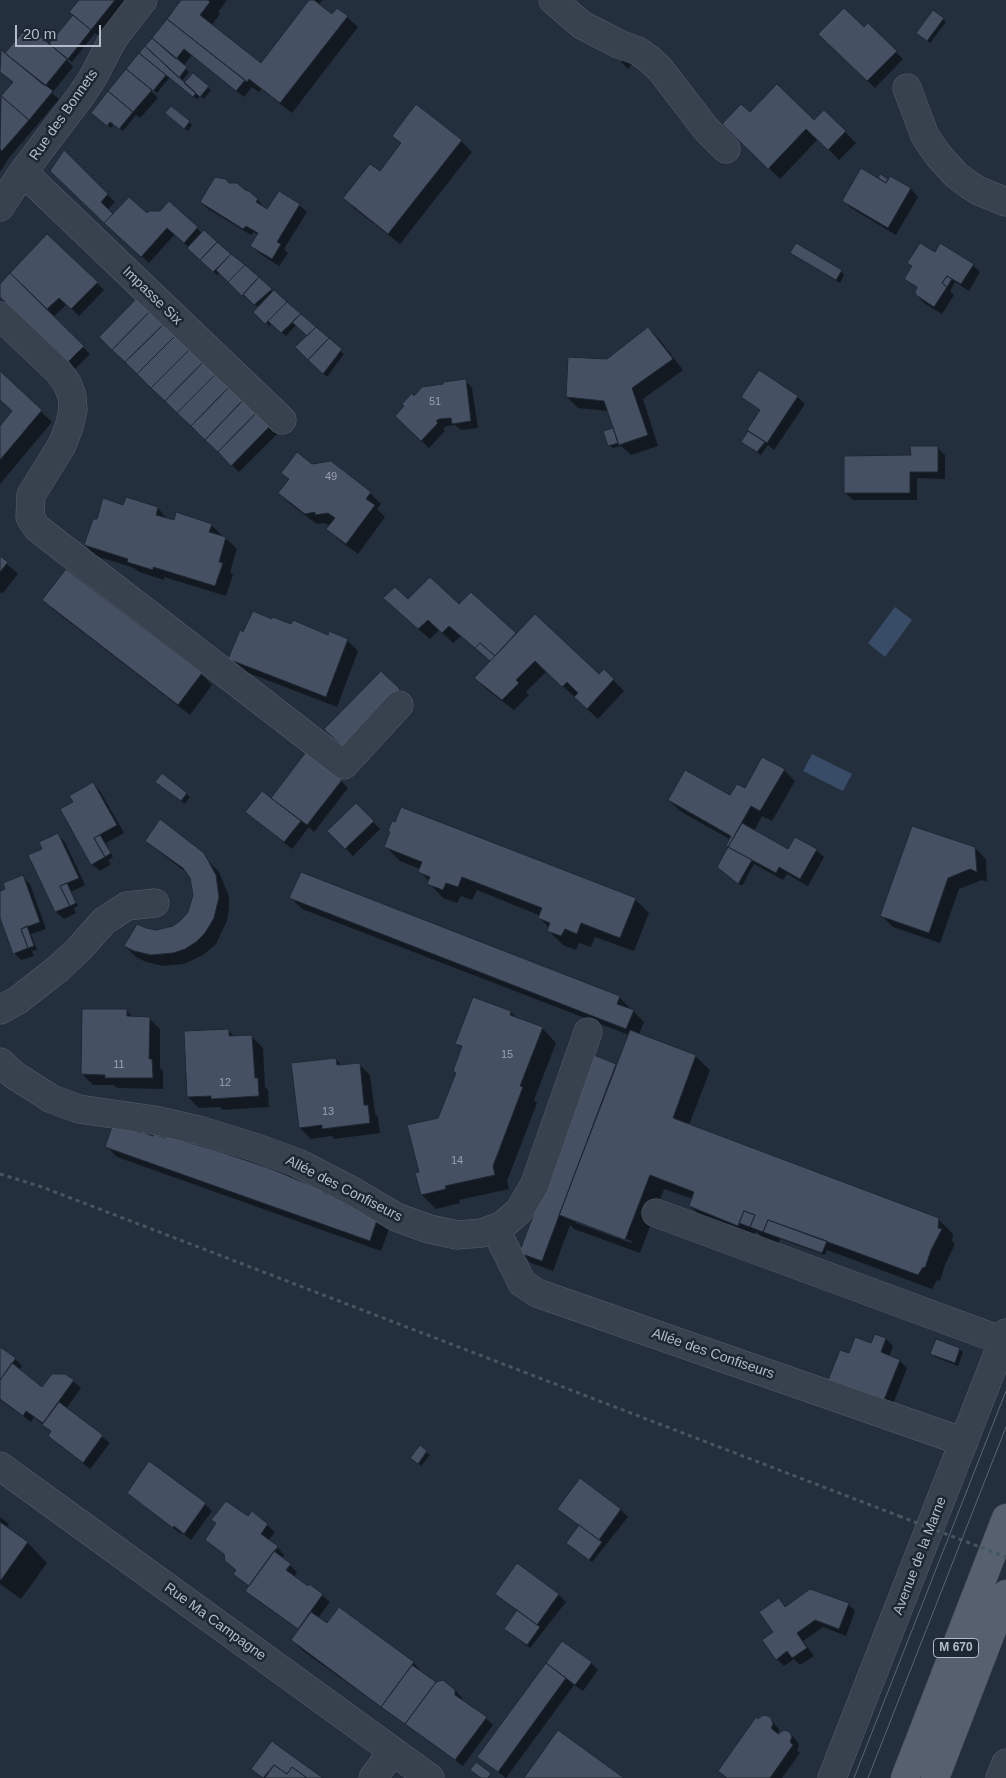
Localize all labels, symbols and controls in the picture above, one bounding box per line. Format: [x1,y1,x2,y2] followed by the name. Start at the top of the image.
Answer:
[18,15,104,47] scale bar
[23,25,56,42] text: 20 m
[26,66,102,164] street label: Rue des Bonnets
[119,263,185,329] street label: Impasse Six
[429,395,441,409] house number: 51
[325,470,337,484] house number: 49
[501,1048,513,1062] house number: 15
[113,1058,125,1072] house number: 11
[219,1076,231,1090] house number: 12
[322,1105,334,1119] house number: 13
[283,1152,405,1226] street label: Allée des Confiseurs
[451,1154,463,1168] house number: 14
[650,1325,776,1383] street label: Allée des Confiseurs
[890,1495,950,1617] street label: Avenue de la Marne
[161,1580,269,1664] street label: Rue Ma Campagne
[934,1639,978,1658] road number: M 670

